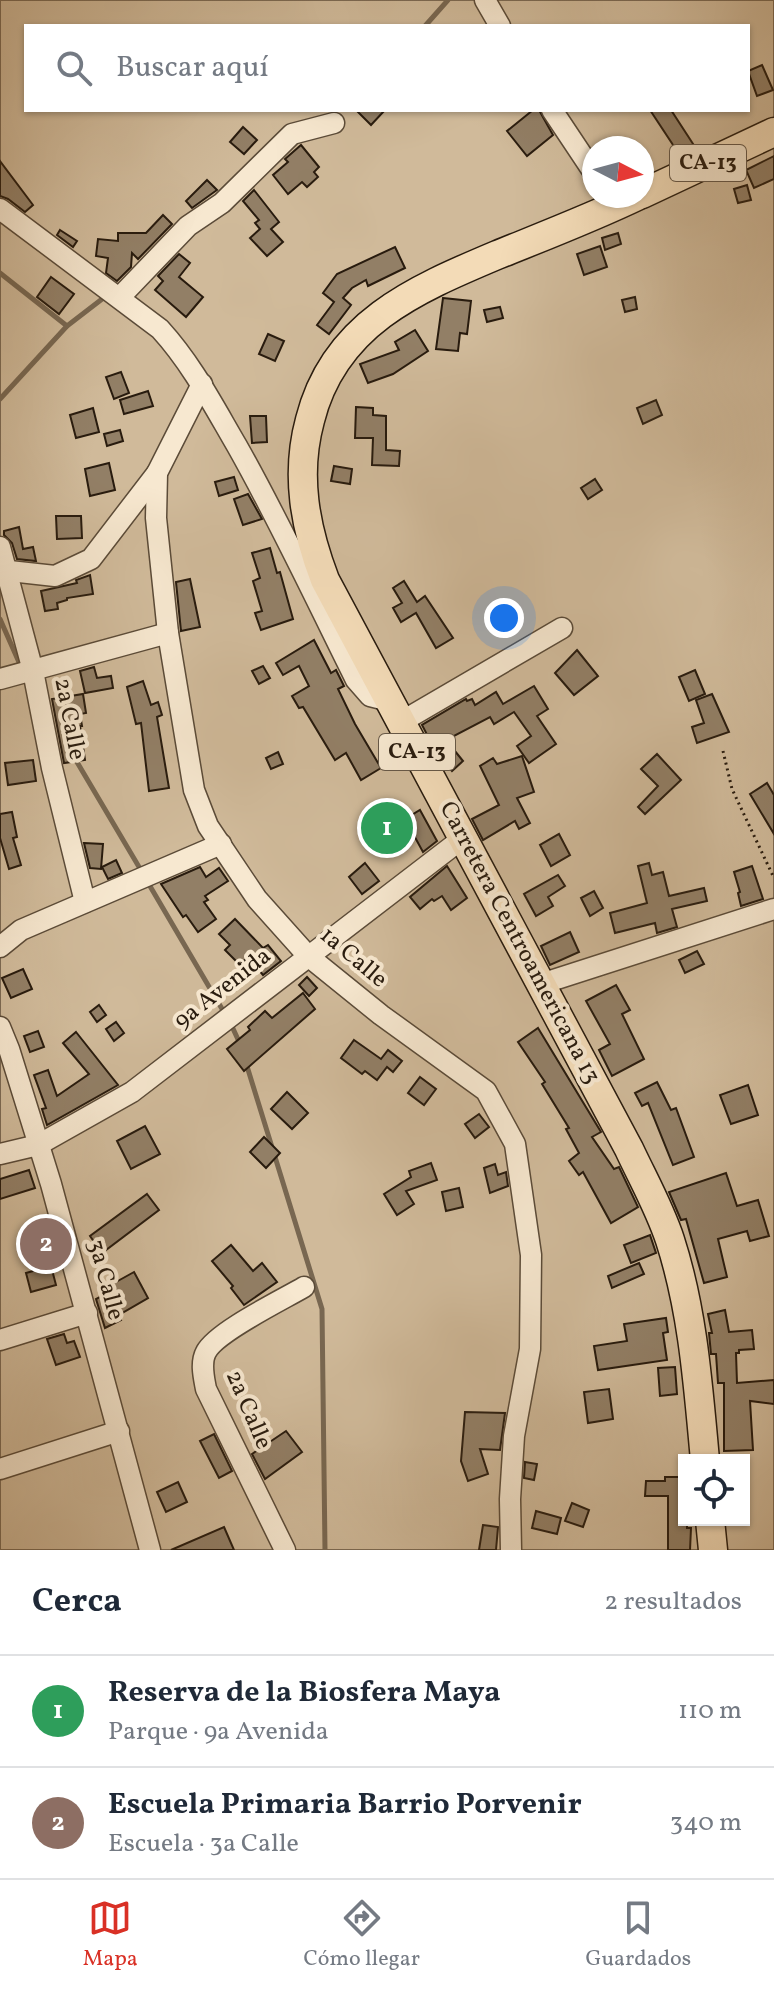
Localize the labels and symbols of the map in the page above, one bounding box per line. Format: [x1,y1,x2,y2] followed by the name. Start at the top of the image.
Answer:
[582,136,654,208] north arrow
[670,145,746,181] road number: CA-13
[484,598,524,638] your location
[44,675,94,763] street label: 2a Calle
[379,734,455,770] road number: CA-13
[430,796,608,1090] street label: Carretera Centroamericana 13
[361,798,413,858] pin: 1
[312,919,394,997] street label: 1a Calle
[167,940,279,1038] street label: 9a Avenida
[20,1214,72,1274] pin: 2
[78,1236,132,1324] street label: 3a Calle
[216,1365,280,1455] street label: 2a Calle

